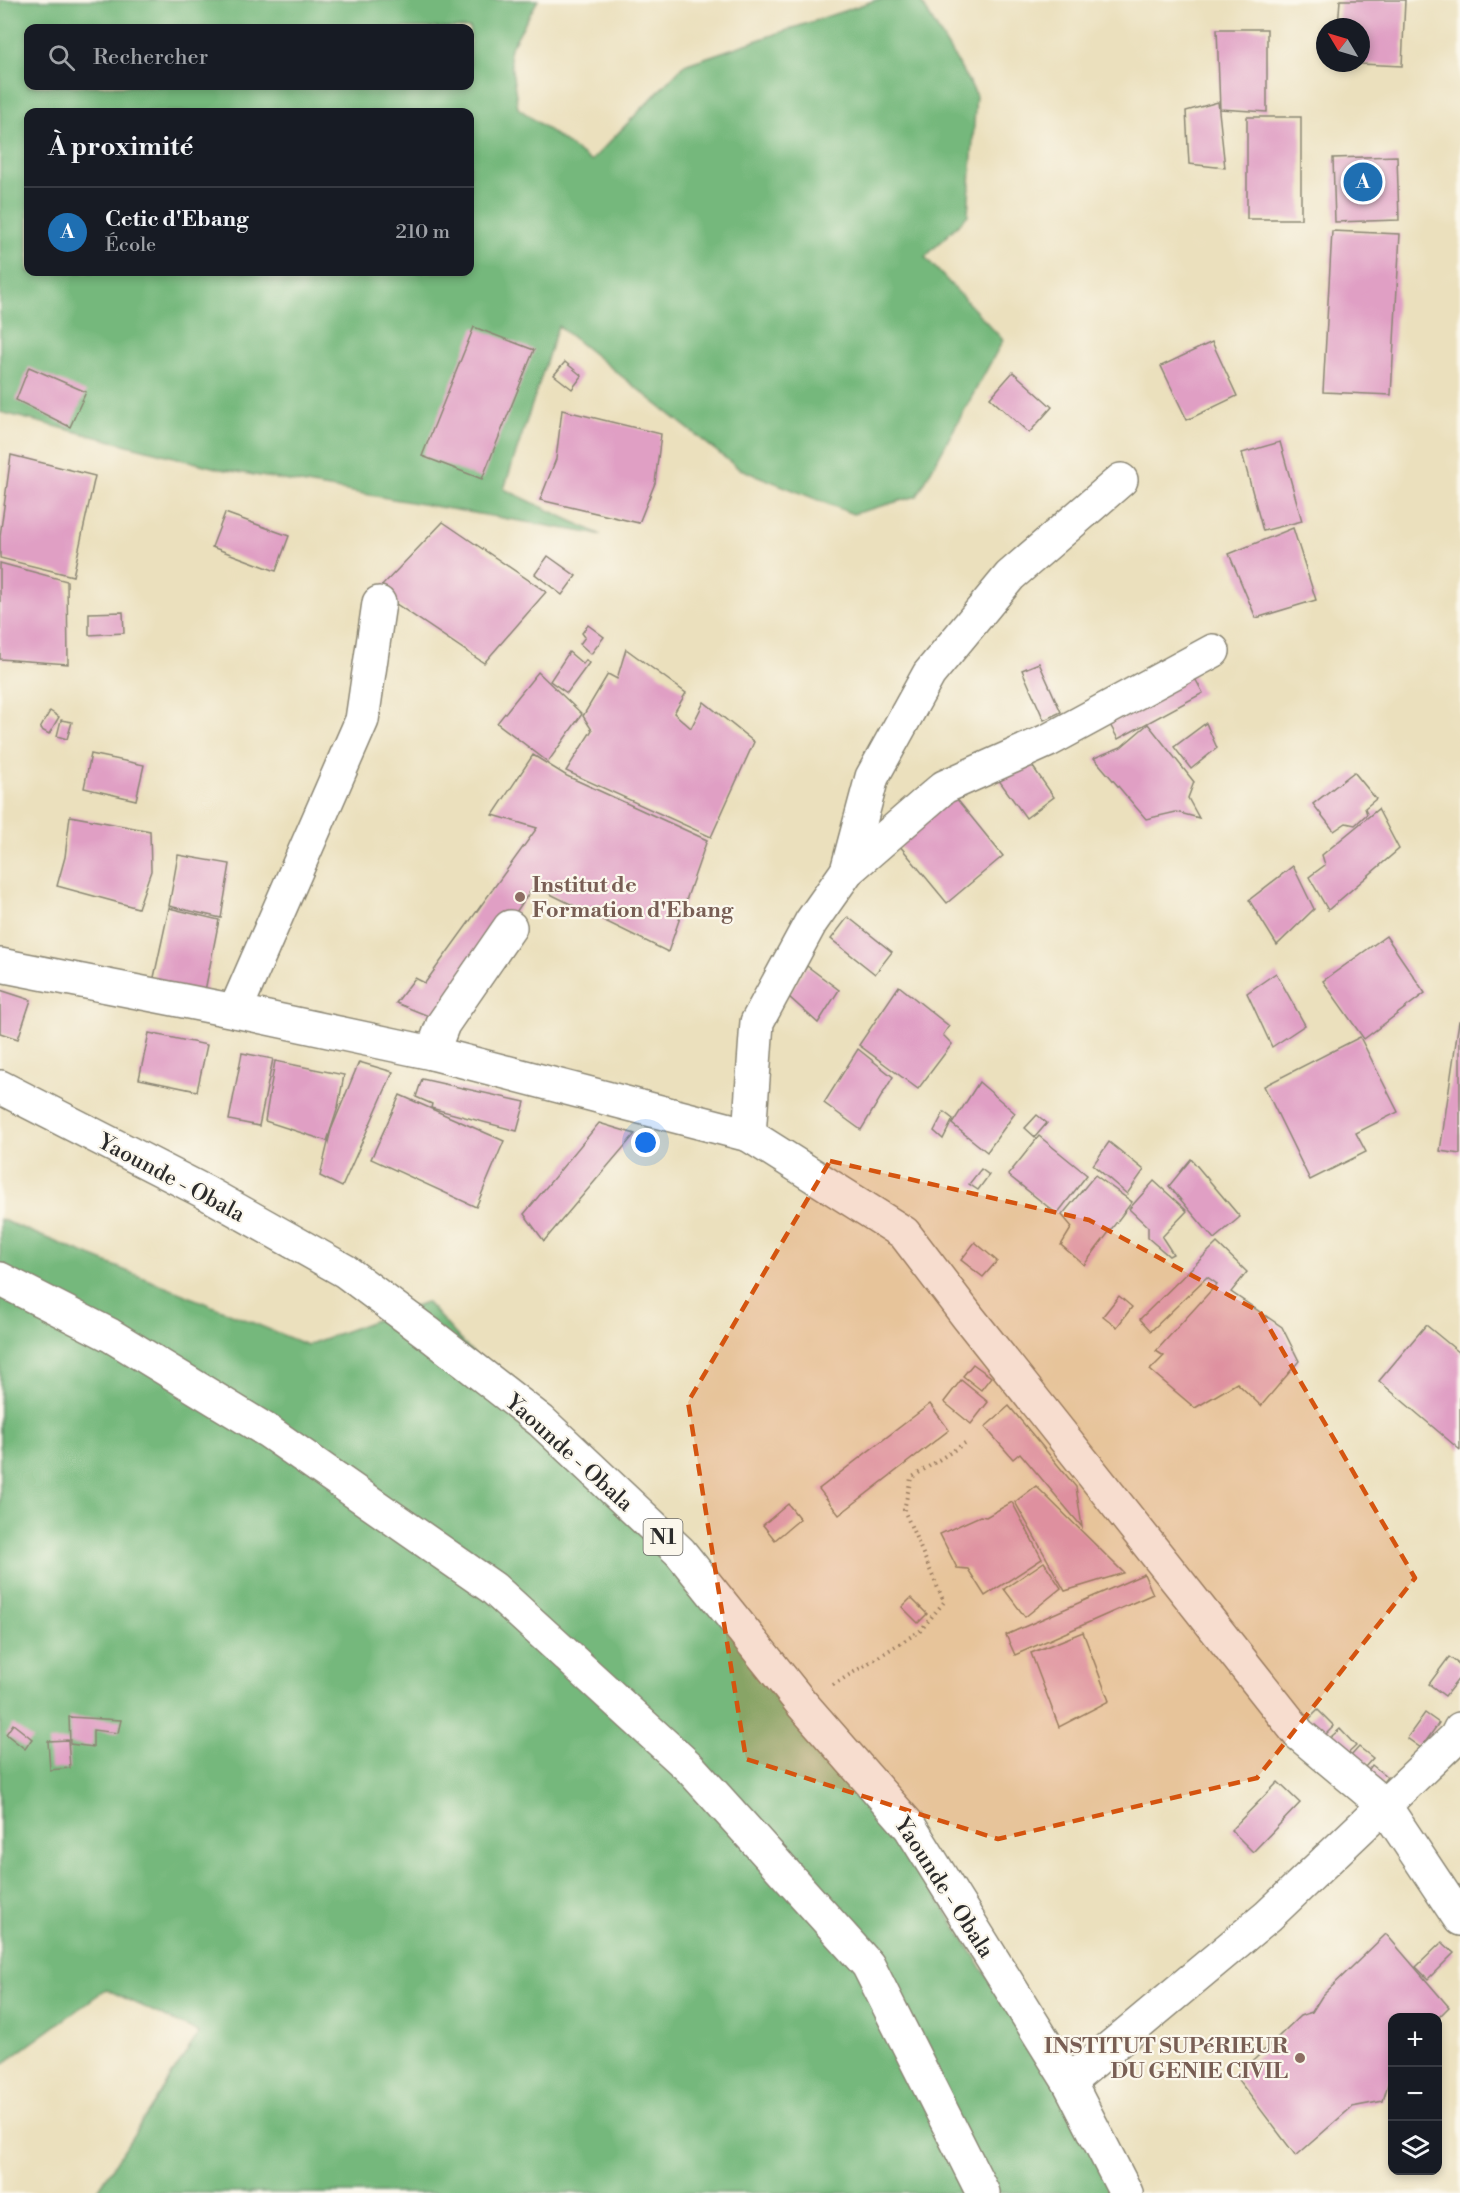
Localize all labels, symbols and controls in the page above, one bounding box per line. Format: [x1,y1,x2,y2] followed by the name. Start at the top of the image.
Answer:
[1316,18,1370,72] north arrow
[24,24,474,90] search box
[45,41,78,74] icon: search
[93,44,208,71] text: Rechercher
[48,131,193,163] text: À proximité
[1344,160,1382,204] pin: A
[105,206,249,233] text: Cetic d'Ebang
[60,220,75,245] text: A
[395,220,450,245] text: 210 m
[105,233,156,258] text: École
[532,872,734,924] place label: Institut de Formation d'Ebang
[513,890,527,904] marker: Institut de Formation d'Ebang
[92,1128,250,1229] street label: Yaounde - Obala
[631,1128,660,1157] your location
[499,1388,639,1518] street label: Yaounde - Obala
[644,1519,682,1555] road number: N1
[888,1812,1000,1964] street label: Yaounde - Obala
[1388,2013,1442,2175] map controls
[1388,2013,1442,2067] button: +
[1044,2033,1289,2085] place label: INSTITUT SUPéRIEUR DU GENIE CIVIL
[1293,2051,1307,2065] marker: INSTITUT SUPéRIEUR DU GENIE CIVIL
[1388,2067,1442,2121] button: −
[1388,2121,1442,2175] button: layers

